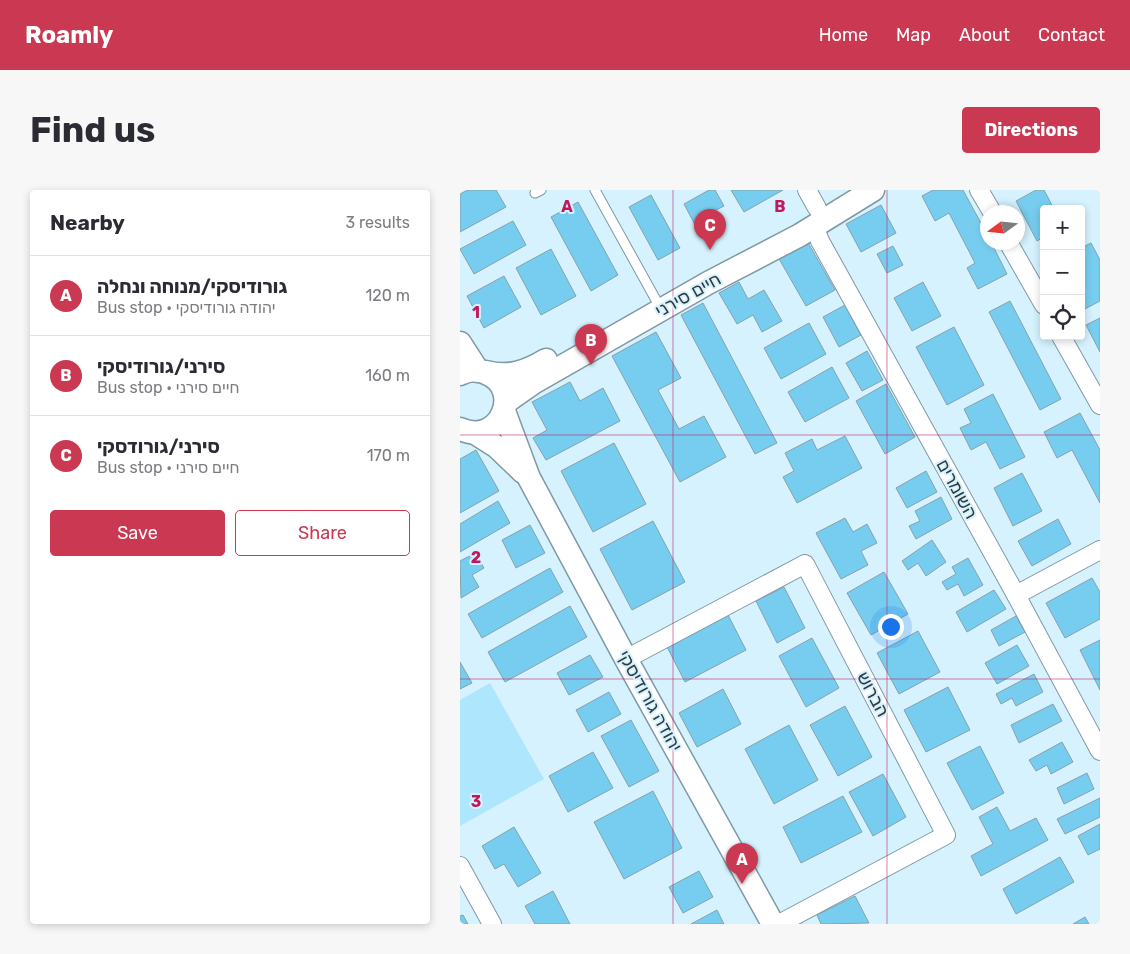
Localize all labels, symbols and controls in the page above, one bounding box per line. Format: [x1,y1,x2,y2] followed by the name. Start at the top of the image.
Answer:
[25,21,113,49] text: Roamly
[819,24,868,46] text: Home
[896,24,931,46] text: Map
[959,24,1010,46] text: About
[1038,24,1105,46] text: Contact
[962,107,1100,153] button: Directions
[30,109,155,151] text: Find us
[561,197,573,216] text: A
[774,197,786,216] text: B
[980,205,1025,250] north arrow
[1040,205,1085,340] map controls
[1040,205,1085,250] button: +
[694,209,726,250] pin: C
[50,210,125,235] text: Nearby
[345,213,410,232] text: 3 results
[1040,250,1085,295] button: −
[651,268,725,322] street label: חיים סירני
[97,275,287,298] text: גורודיסקי/מנוחה ונחלה
[60,286,72,305] text: A
[365,286,410,305] text: 120 m
[1040,295,1085,340] button: locate
[97,298,276,317] text: Bus stop · יהודה גורודיסקי
[472,303,480,322] text: 1
[575,324,607,365] pin: B
[97,355,225,378] text: סירני/גורודיסקי
[60,366,72,385] text: B
[365,366,410,385] text: 160 m
[97,378,239,397] text: Bus stop · חיים סירני
[97,435,220,458] text: סירני/גורודסקי
[60,446,72,465] text: C
[367,446,410,465] text: 170 m
[932,455,982,523] street label: השומרים
[97,458,239,477] text: Bus stop · חיים סירני
[50,510,225,556] button: Save
[235,510,410,556] button: Share
[471,548,481,567] text: 2
[878,614,904,640] your location
[613,647,687,755] street label: יהודה גורודיסקי
[852,668,894,720] street label: הברוש
[471,792,481,811] text: 3
[726,843,758,884] pin: A

